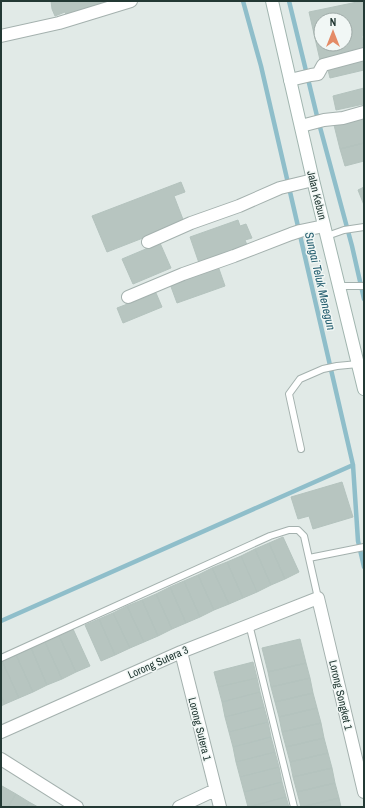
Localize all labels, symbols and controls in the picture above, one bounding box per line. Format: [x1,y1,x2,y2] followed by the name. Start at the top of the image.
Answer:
[313,12,353,52] north arrow
[330,15,336,29] text: N
[304,169,330,221] street label: Jalan Kebun
[301,230,339,332] water label: Sungai Teluk Menegun
[126,642,190,682] street label: Lorong Sutera 3
[326,659,356,731] street label: Lorong Songket 1
[185,696,215,762] street label: Lorong Sutera 1

